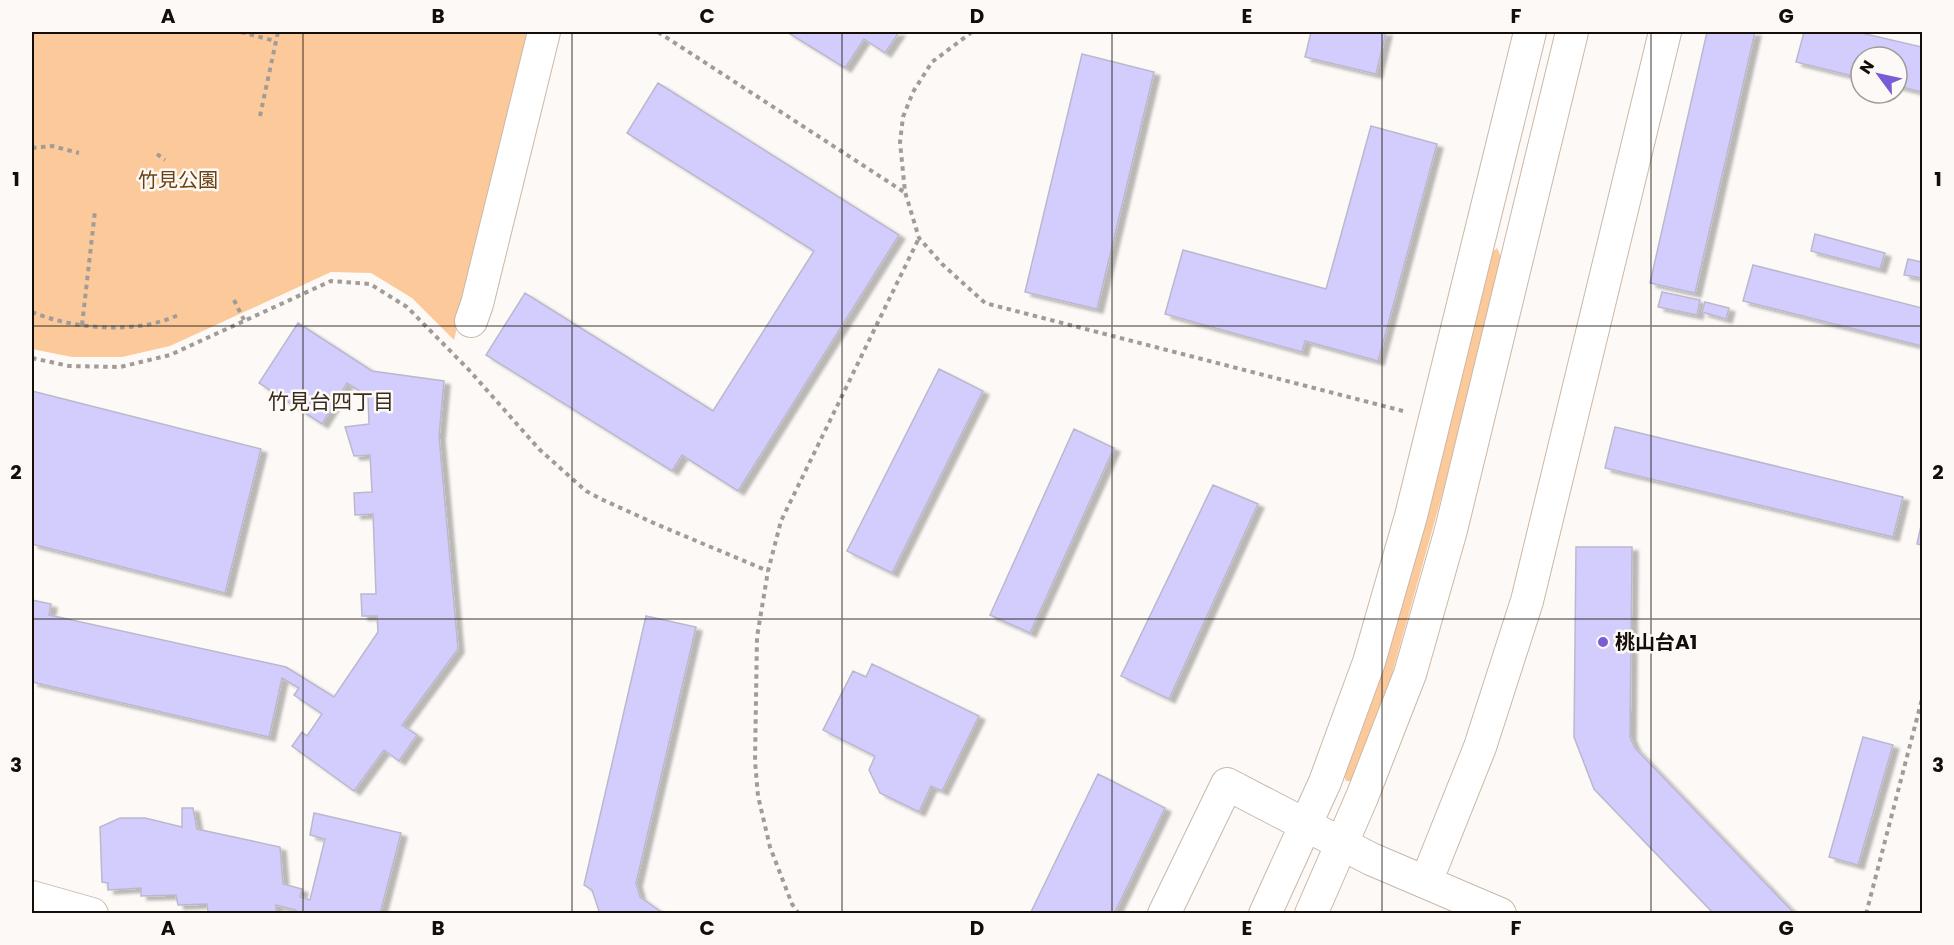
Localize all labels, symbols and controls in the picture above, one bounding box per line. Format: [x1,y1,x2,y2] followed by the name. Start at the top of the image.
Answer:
[161,2,176,30] text: A
[431,2,445,30] text: B
[699,2,715,30] text: C
[970,2,984,30] text: D
[1242,2,1252,30] text: E
[1511,2,1522,30] text: F
[1778,2,1794,30] text: G
[1849,45,1909,105] north arrow
[1854,56,1880,78] text: N
[12,165,20,193] text: 1
[1934,165,1942,193] text: 1
[138,166,218,194] park label: 竹見公園
[268,387,394,416] district label: 竹見台四丁目
[10,458,22,486] text: 2
[1932,458,1944,486] text: 2
[1615,628,1697,656] place label: 桃山台A1
[1596,635,1610,649] marker: 桃山台A1
[10,751,22,779] text: 3
[1932,751,1944,779] text: 3
[161,914,176,942] text: A
[431,914,445,942] text: B
[699,914,715,942] text: C
[970,914,984,942] text: D
[1242,914,1252,942] text: E
[1511,914,1522,942] text: F
[1778,914,1794,942] text: G

